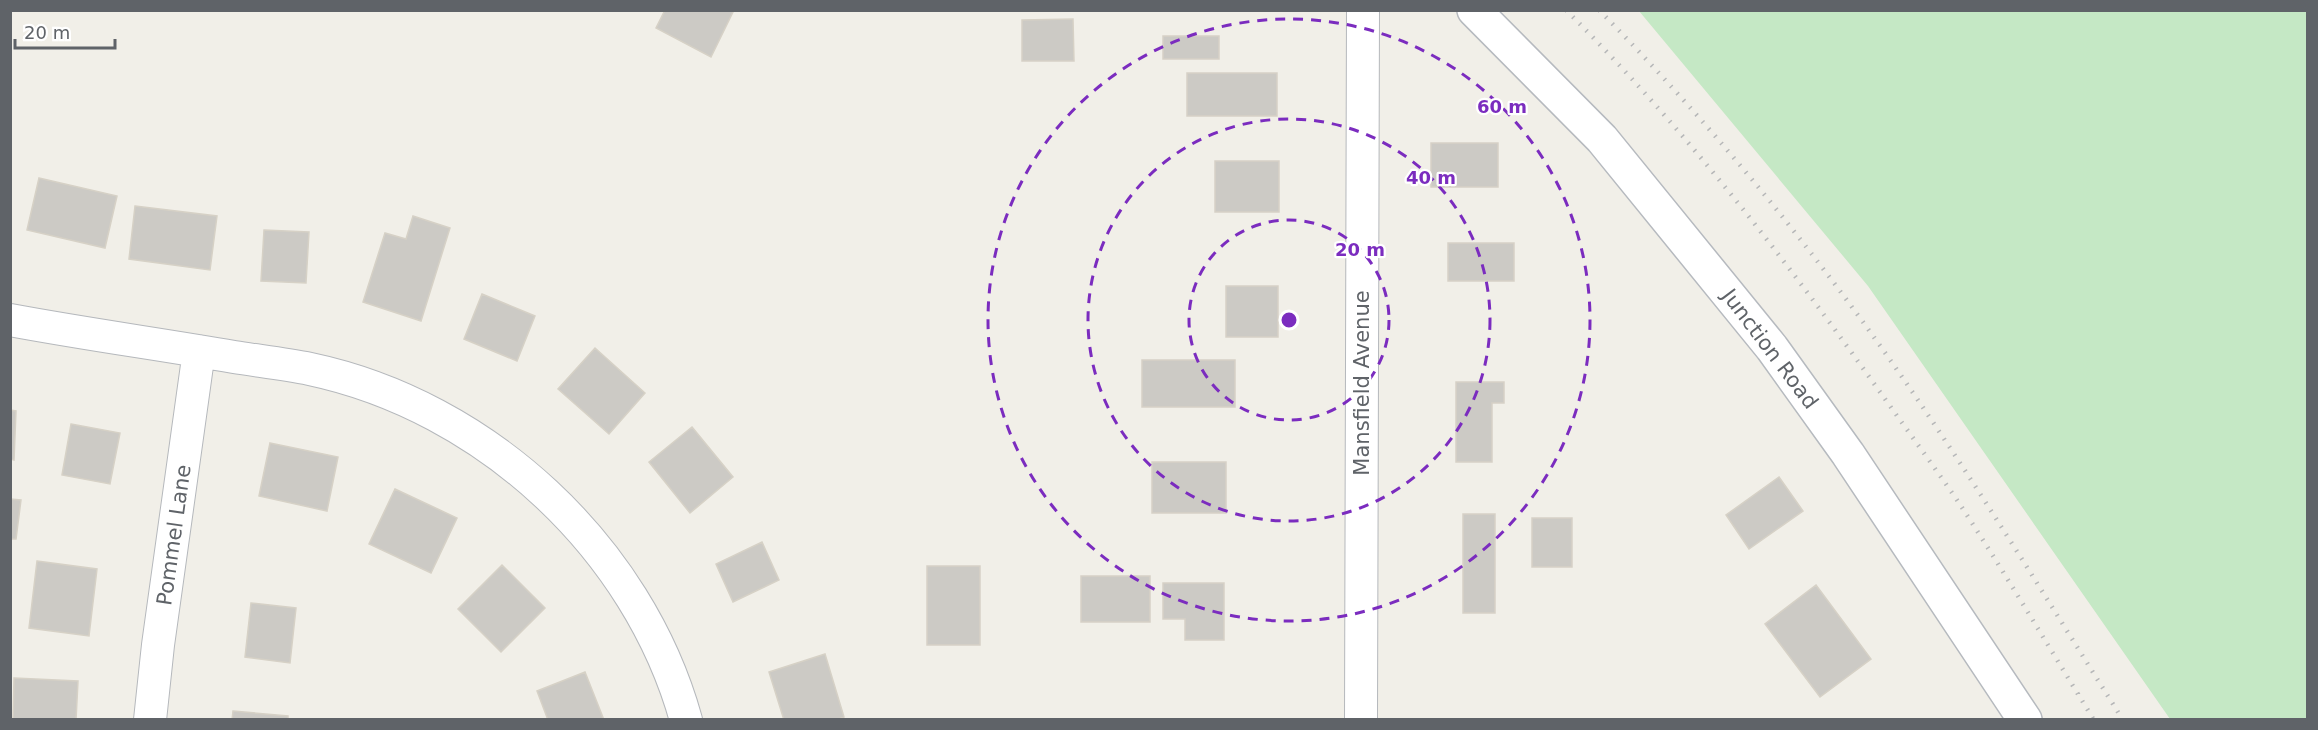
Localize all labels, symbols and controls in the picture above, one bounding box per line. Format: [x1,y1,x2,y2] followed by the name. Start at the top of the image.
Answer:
[15,12,116,50] scale bar
[24,22,70,43] text: 20 m
[1477,96,1527,117] text: 60 m
[1406,167,1456,188] text: 40 m
[1335,239,1385,260] text: 20 m
[1716,283,1823,414] street label: Junction Road
[1350,290,1374,476] street label: Mansfield Avenue
[1279,310,1299,330] centre of rings
[152,463,196,607] street label: Pommel Lane

